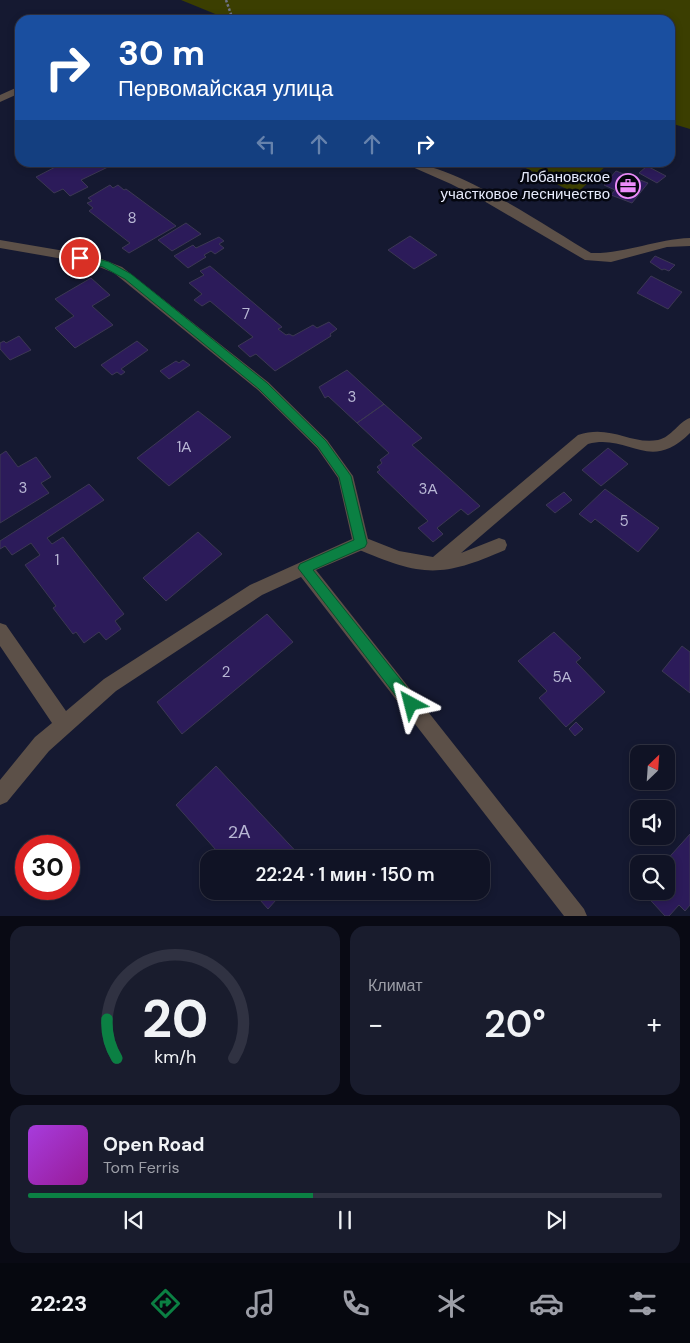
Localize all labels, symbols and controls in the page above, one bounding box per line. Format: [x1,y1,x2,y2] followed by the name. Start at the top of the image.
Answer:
[118,30,205,76] text: 30 m
[35,35,100,100] icon: right
[118,74,333,103] text: Первомайская улица
[252,130,280,158] icon: left
[305,130,333,158] icon: ahead
[358,130,386,158] icon: ahead
[411,130,439,158] icon: right
[440,167,610,204] place label: Лобановское участковое лесничество
[615,173,641,199] office icon: Лобановское участковое лесничество
[127,208,137,228] house number: 8
[59,237,101,279] pin
[66,244,94,272] icon: arrive
[242,304,250,324] house number: 7
[348,387,356,407] house number: 3
[177,437,191,457] house number: 1А
[19,478,27,498] house number: 3
[419,479,437,499] house number: 3А
[619,511,629,531] house number: 5
[55,550,59,570] house number: 1
[222,662,230,682] house number: 2
[552,667,572,687] house number: 5А
[384,677,436,729] position arrow
[630,745,675,790] north arrow
[630,745,675,900] map controls
[630,800,675,845] button: sound
[228,820,250,844] house number: 2А
[15,835,80,900] speed limit sign: 30
[630,855,675,900] button: search
[255,862,435,887] text: 22:24 · 1 мин · 150 m
[368,975,422,996] text: Климат
[142,985,208,1053] text: 20
[484,999,546,1049] text: 20°
[368,1006,383,1043] text: −
[647,1006,662,1043] text: +
[154,1045,196,1069] text: km/h
[103,1132,205,1157] text: Open Road
[103,1157,180,1178] text: Tom Ferris
[120,1206,148,1234] icon: previous
[331,1206,359,1234] icon: pause
[542,1206,570,1234] icon: next
[148,1286,183,1321] icon: directions
[243,1286,278,1321] icon: music
[338,1286,373,1321] icon: phone
[434,1286,469,1321] icon: climate
[529,1286,564,1321] icon: car
[625,1286,660,1321] icon: filters
[30,1289,87,1318] text: 22:23

